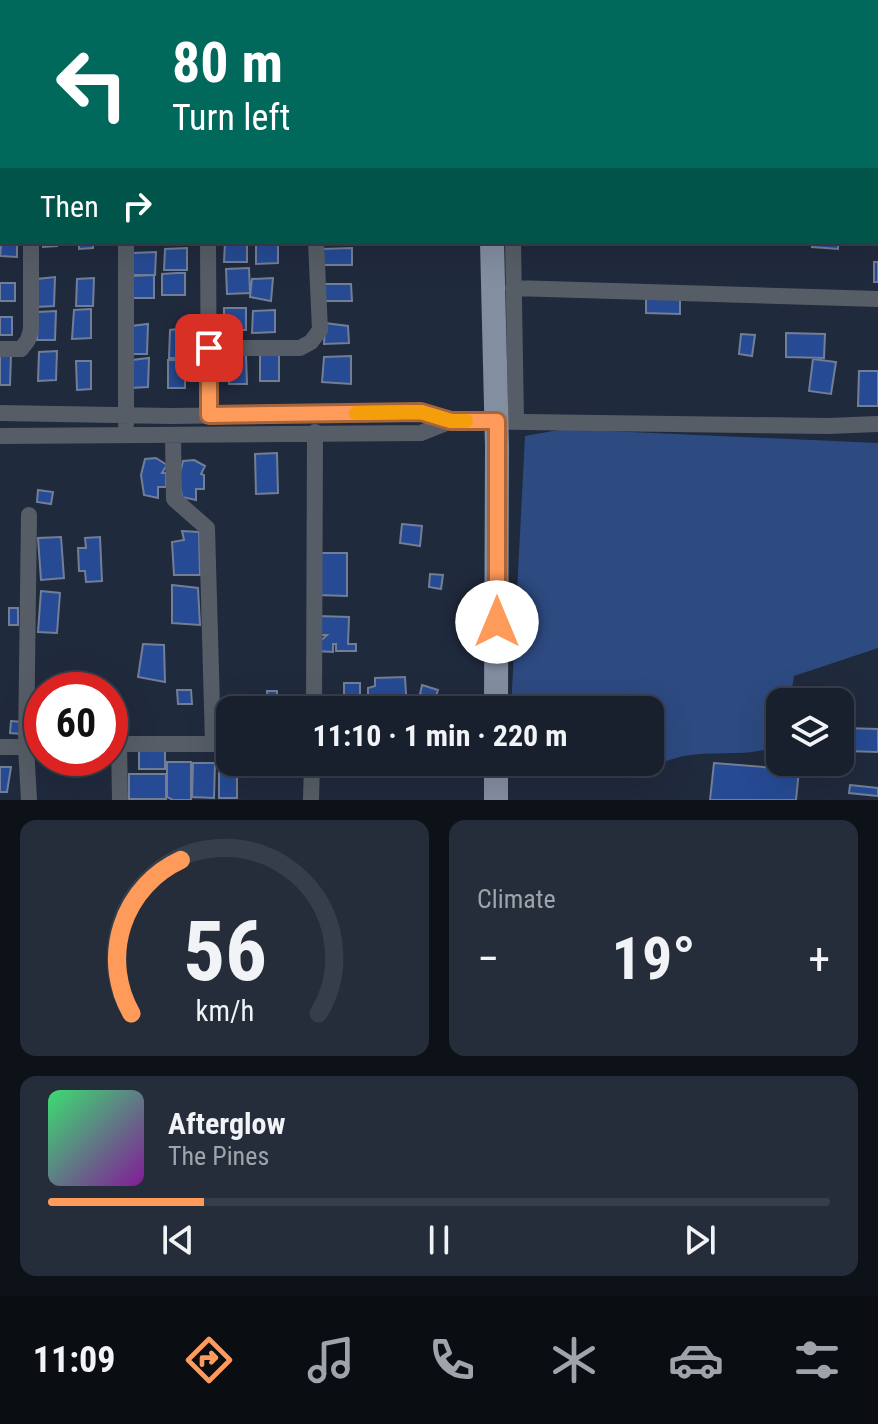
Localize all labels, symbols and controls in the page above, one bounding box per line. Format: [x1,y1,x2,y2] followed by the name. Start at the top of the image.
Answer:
[172,30,283,96] text: 80 m
[40,32,144,136] icon: left
[172,97,290,139] text: Turn left
[115,184,159,228] icon: right
[40,189,99,224] text: Then
[175,314,243,382] pin
[187,326,231,370] icon: arrive
[455,580,539,664] position arrow
[24,672,128,776] speed limit sign: 60
[766,688,854,776] map controls
[766,688,854,776] button: layers
[313,718,567,753] text: 11:10 · 1 min · 220 m
[477,884,556,914] text: Climate
[182,903,267,1000] text: 56
[612,923,696,994] text: 19°
[477,933,499,985] text: −
[808,933,830,985] text: +
[195,994,254,1028] text: km/h
[168,1106,286,1141] text: Afterglow
[168,1141,269,1171] text: The Pines
[156,1218,200,1262] icon: previous
[417,1218,461,1262] icon: pause
[678,1218,722,1262] icon: next
[181,1332,237,1388] icon: directions
[303,1332,359,1388] icon: music
[424,1332,480,1388] icon: phone
[546,1332,602,1388] icon: climate
[668,1332,724,1388] icon: car
[789,1332,845,1388] icon: filters
[33,1339,115,1381] text: 11:09

